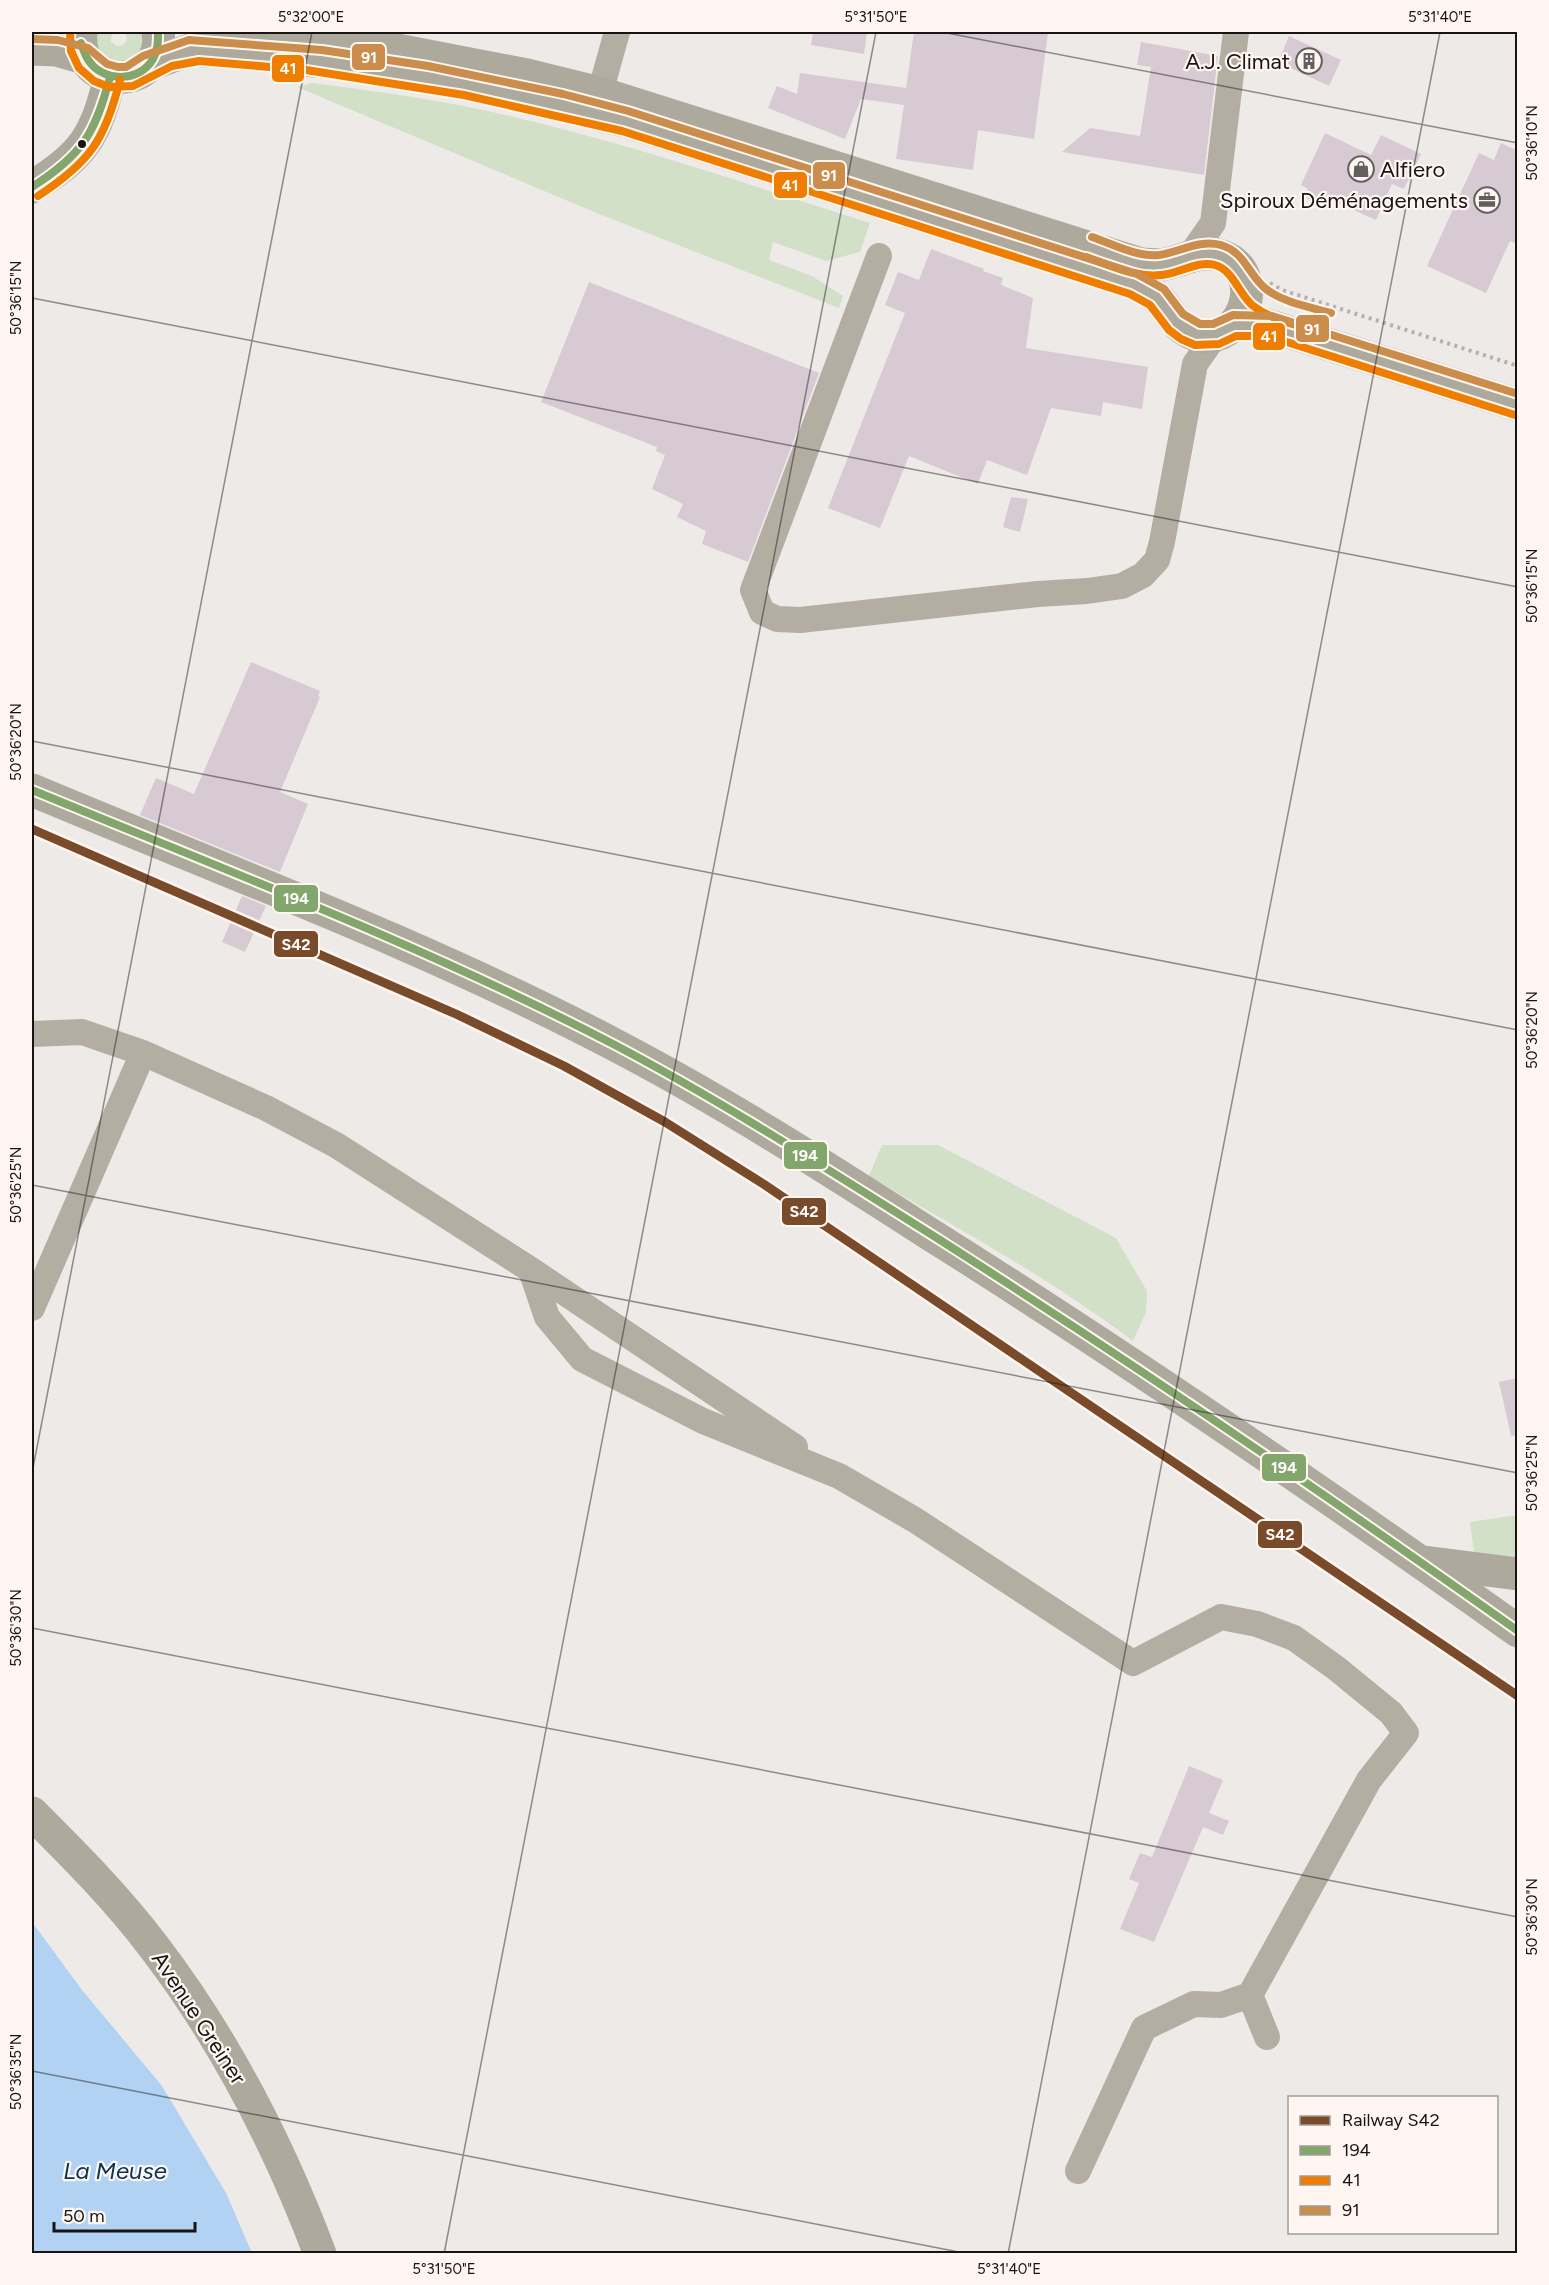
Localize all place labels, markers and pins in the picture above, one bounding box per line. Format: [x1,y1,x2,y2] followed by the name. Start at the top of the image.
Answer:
[1294,46,1324,76] building icon: A.J. Climat
[1185,48,1290,75] place label: A.J. Climat
[76,138,88,150] unlabelled marker
[1346,154,1376,184] shop icon: Alfiero
[1380,156,1445,183] place label: Alfiero
[1472,185,1502,215] office icon: Spiroux Déménagements
[1220,187,1468,214] place label: Spiroux Déménagements

